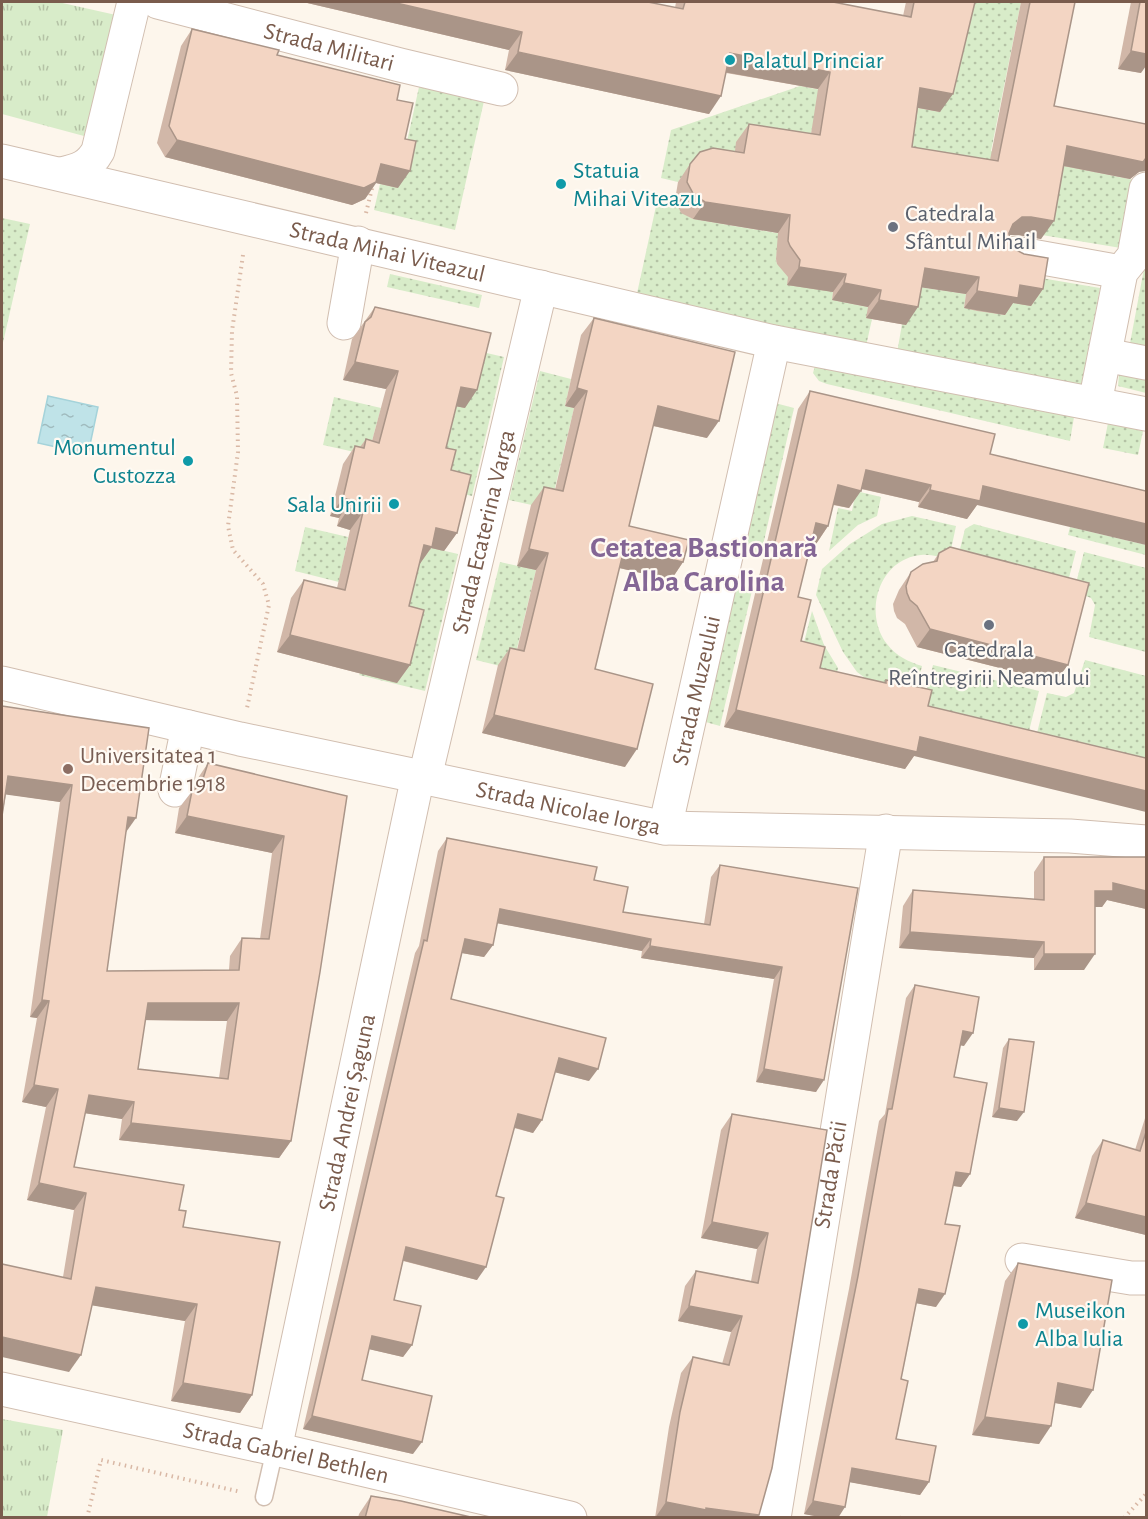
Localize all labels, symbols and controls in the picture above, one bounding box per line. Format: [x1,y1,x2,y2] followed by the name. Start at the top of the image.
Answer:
[261,19,397,76] street label: Strada Militari
[742,49,884,73] place label: Palatul Princiar
[723,53,737,67] marker: Palatul Princiar
[573,159,702,211] place label: Statuia Mihai Viteazu
[554,177,568,191] marker: Statuia Mihai Viteazu
[905,202,1036,254] place label: Catedrala Sfântul Mihail
[287,218,487,287] street label: Strada Mihai Viteazul
[886,220,900,234] marker: Catedrala Sfântul Mihail
[448,428,520,636] street label: Strada Ecaterina Varga
[53,436,176,488] place label: Monumentul Custozza
[181,454,195,468] marker: Monumentul Custozza
[287,493,382,517] place label: Sala Unirii
[387,497,401,511] marker: Sala Unirii
[590,533,818,597] district label: Cetatea Bastionară Alba Carolina
[668,614,725,768] street label: Strada Muzeului
[982,618,996,632] marker: Catedrala Reîntregirii Neamului
[888,638,1090,690] place label: Catedrala Reîntregirii Neamului
[80,744,226,796] place label: Universitatea 1 Decembrie 1918
[61,762,75,776] marker: Universitatea 1 Decembrie 1918
[474,778,663,840] street label: Strada Nicolae Iorga
[315,1012,380,1214] street label: Strada Andrei Șaguna
[810,1119,852,1230] street label: Strada Păcii
[1035,1299,1126,1351] place label: Museikon Alba Iulia
[1016,1317,1030,1331] marker: Museikon Alba Iulia
[181,1418,391,1488] street label: Strada Gabriel Bethlen

